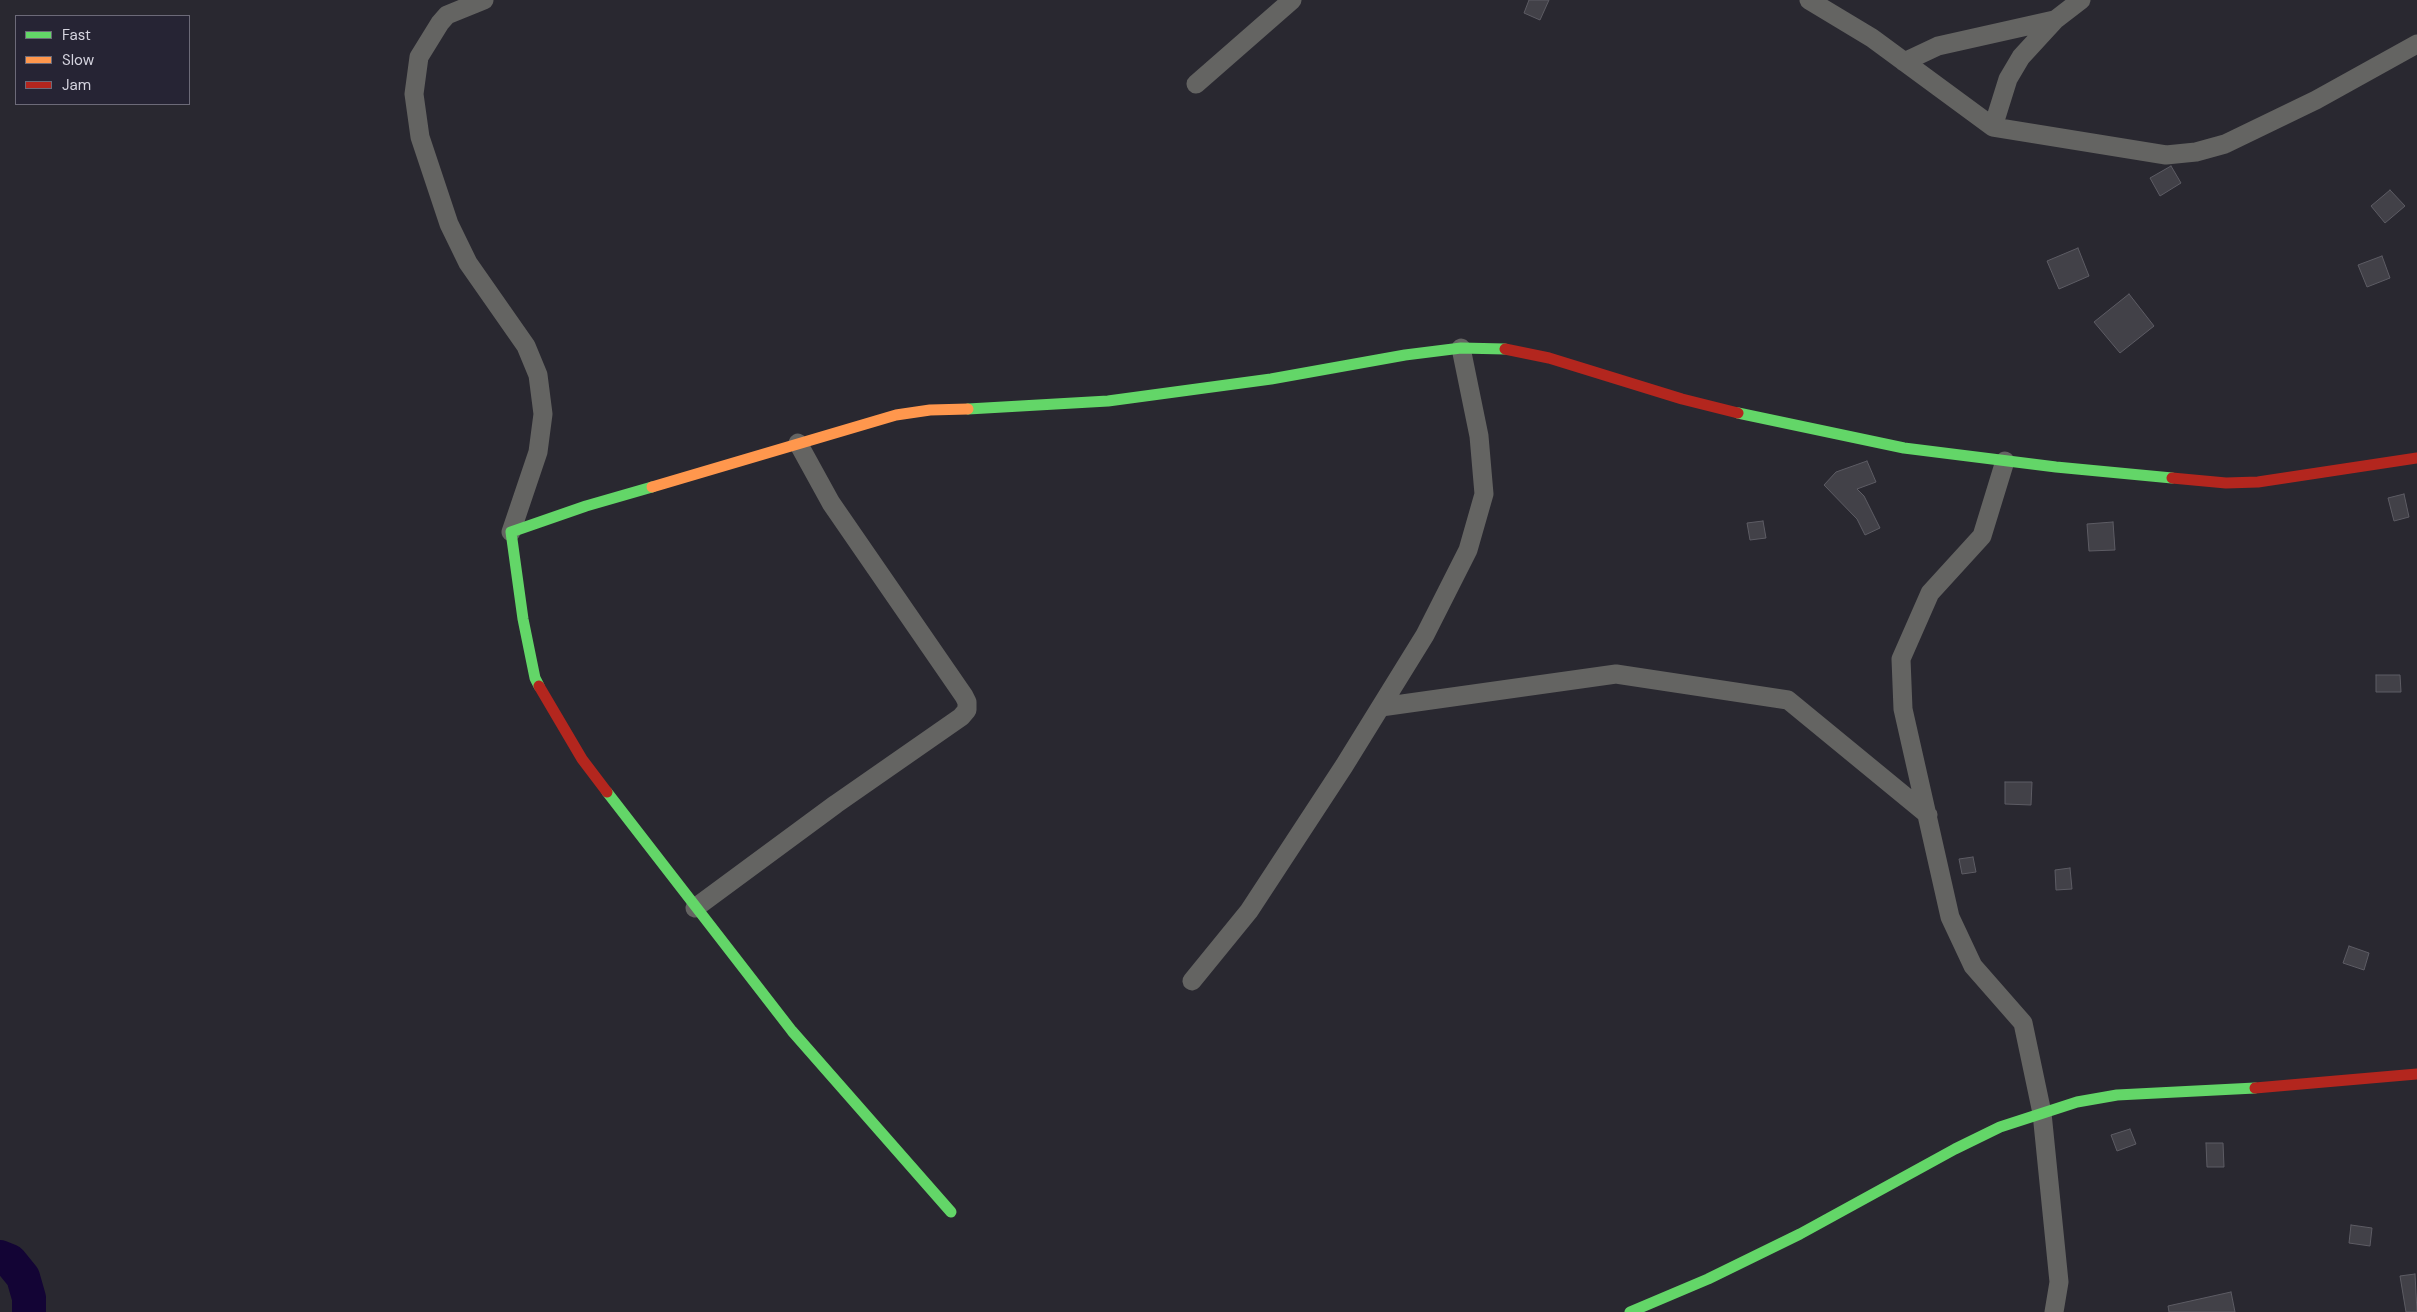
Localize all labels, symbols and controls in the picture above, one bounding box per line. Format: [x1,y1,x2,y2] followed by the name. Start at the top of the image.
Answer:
[15,15,190,105] legend
[62,25,91,45] text: Fast
[62,50,94,70] text: Slow
[62,75,91,95] text: Jam

